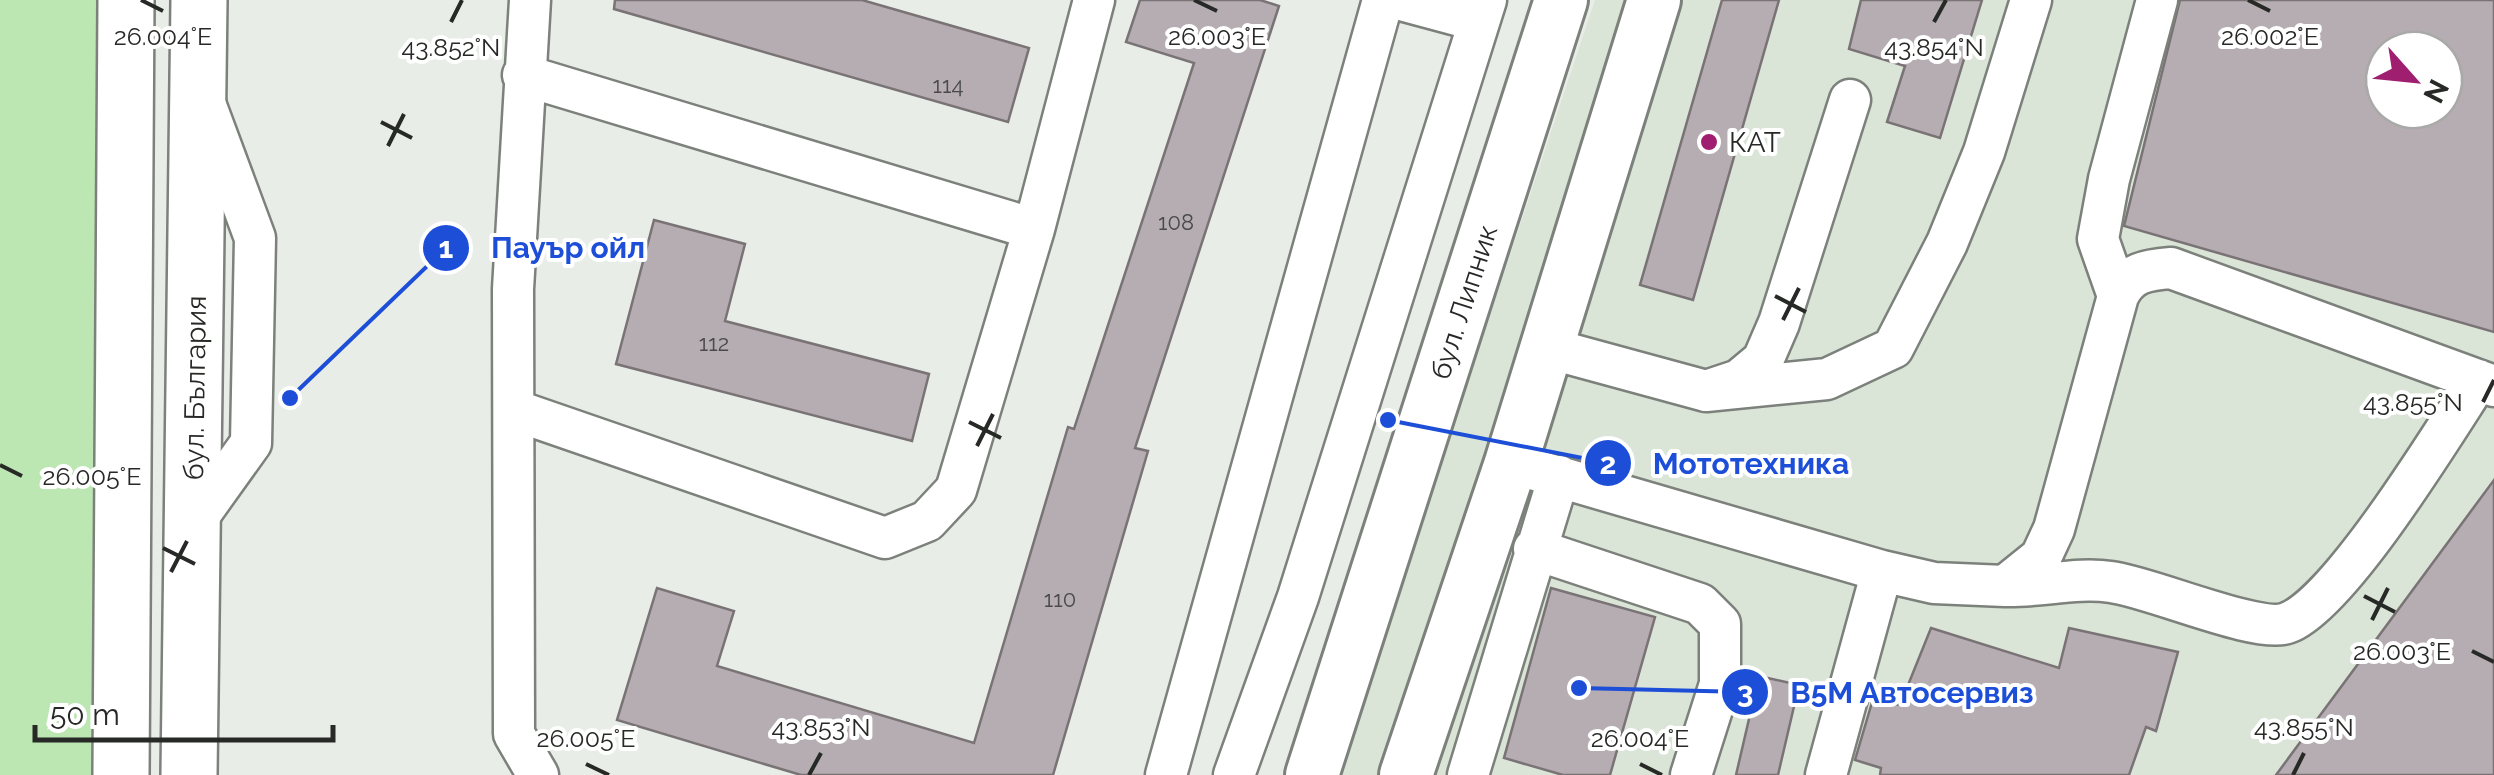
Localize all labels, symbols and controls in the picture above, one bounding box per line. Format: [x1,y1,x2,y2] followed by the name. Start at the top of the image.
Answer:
[114,21,212,51] text: 26.004°E
[1168,21,1266,51] text: 26.003°E
[2221,21,2319,51] text: 26.002°E
[2364,30,2464,130] north arrow
[402,32,500,62] text: 43.852°N
[1884,32,1984,62] text: 43.854°N
[933,72,963,98] house number: 114
[2416,74,2455,108] text: N
[1729,126,1781,159] place label: КАТ
[1698,131,1720,153] marker: КАТ
[1158,209,1194,235] house number: 108
[421,218,666,278] callout: Пауър ойл
[1424,221,1504,383] street label: бул. Липник
[439,230,454,265] text: 1
[491,230,645,265] text: Пауър ойл
[177,295,213,481] street label: бул. България
[699,330,729,356] house number: 112
[2363,387,2463,417] text: 43.855°N
[1583,433,1869,493] callout: Мототехника
[1600,446,1616,481] text: 2
[1653,446,1849,481] text: Мототехника
[43,461,141,491] text: 26.005°E
[1044,586,1076,612] house number: 110
[2353,636,2451,666] text: 26.003°E
[1720,662,2054,722] callout: В5М Автосервиз
[1737,675,1753,710] text: 3
[1790,675,2034,710] text: В5М Автосервиз
[35,680,332,742] scale bar
[50,697,120,732] text: 50 m
[772,712,870,742] text: 43.853°N
[2254,712,2354,742] text: 43.855°N
[537,723,635,753] text: 26.005°E
[1591,723,1689,753] text: 26.004°E

